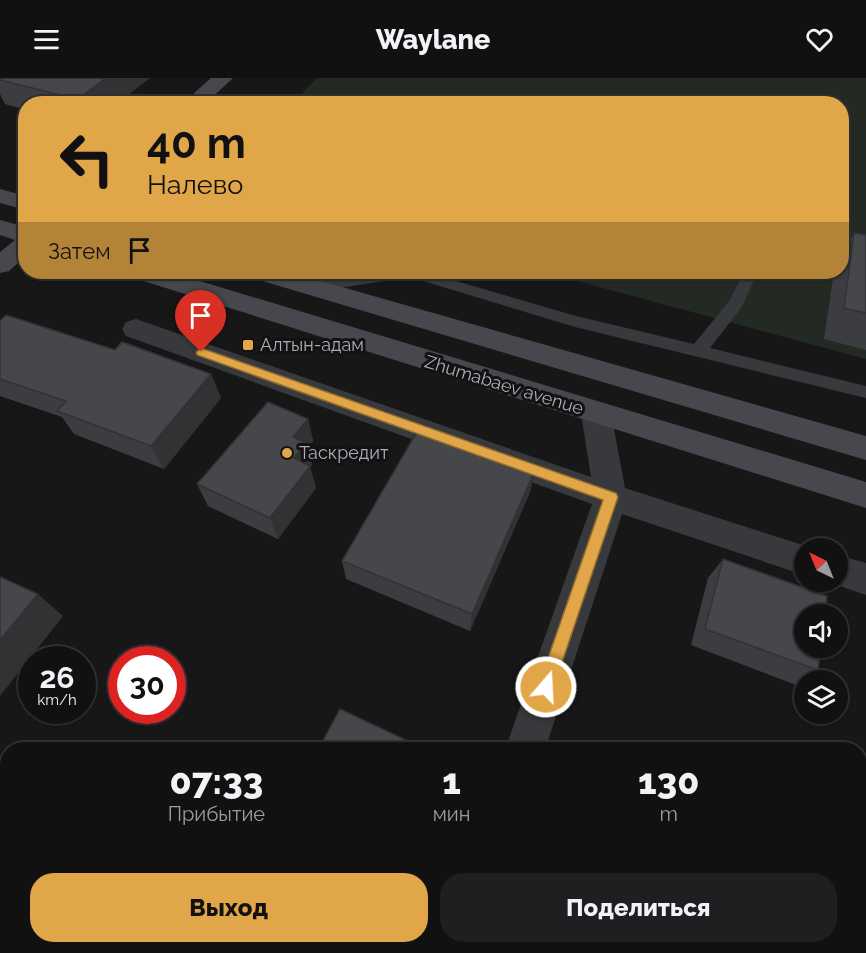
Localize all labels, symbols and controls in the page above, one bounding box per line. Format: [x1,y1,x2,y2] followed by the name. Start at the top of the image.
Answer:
[30,23,63,56] icon: menu
[803,23,836,56] icon: heart
[376,24,490,55] text: Waylane
[147,119,246,168] text: 40 m
[48,120,126,198] icon: left
[147,169,243,200] text: Налево
[123,234,156,267] icon: arrive
[48,238,111,264] text: Затем
[175,290,226,352] pin
[184,299,217,332] icon: arrive
[260,334,364,355] place label: Алтын-адам
[241,338,255,352] marker: Алтын-адам
[422,350,586,419] street label: Zhumabaev avenue
[299,442,389,463] place label: Таскредит
[280,446,294,460] marker: Таскредит
[794,538,848,592] north arrow
[794,538,848,724] map controls
[794,604,848,658] button: sound
[108,646,186,724] speed limit sign: 30
[514,655,578,719] position arrow
[39,660,75,695] text: 26
[794,670,848,724] button: layers
[37,691,77,709] text: km/h
[170,760,263,802] text: 07:33
[442,760,461,802] text: 1
[638,760,699,802] text: 130
[168,802,265,826] text: Прибытие
[433,802,470,826] text: мин
[659,802,678,826] text: m
[30,873,428,942] button: Выход
[440,873,837,942] button: Поделиться

